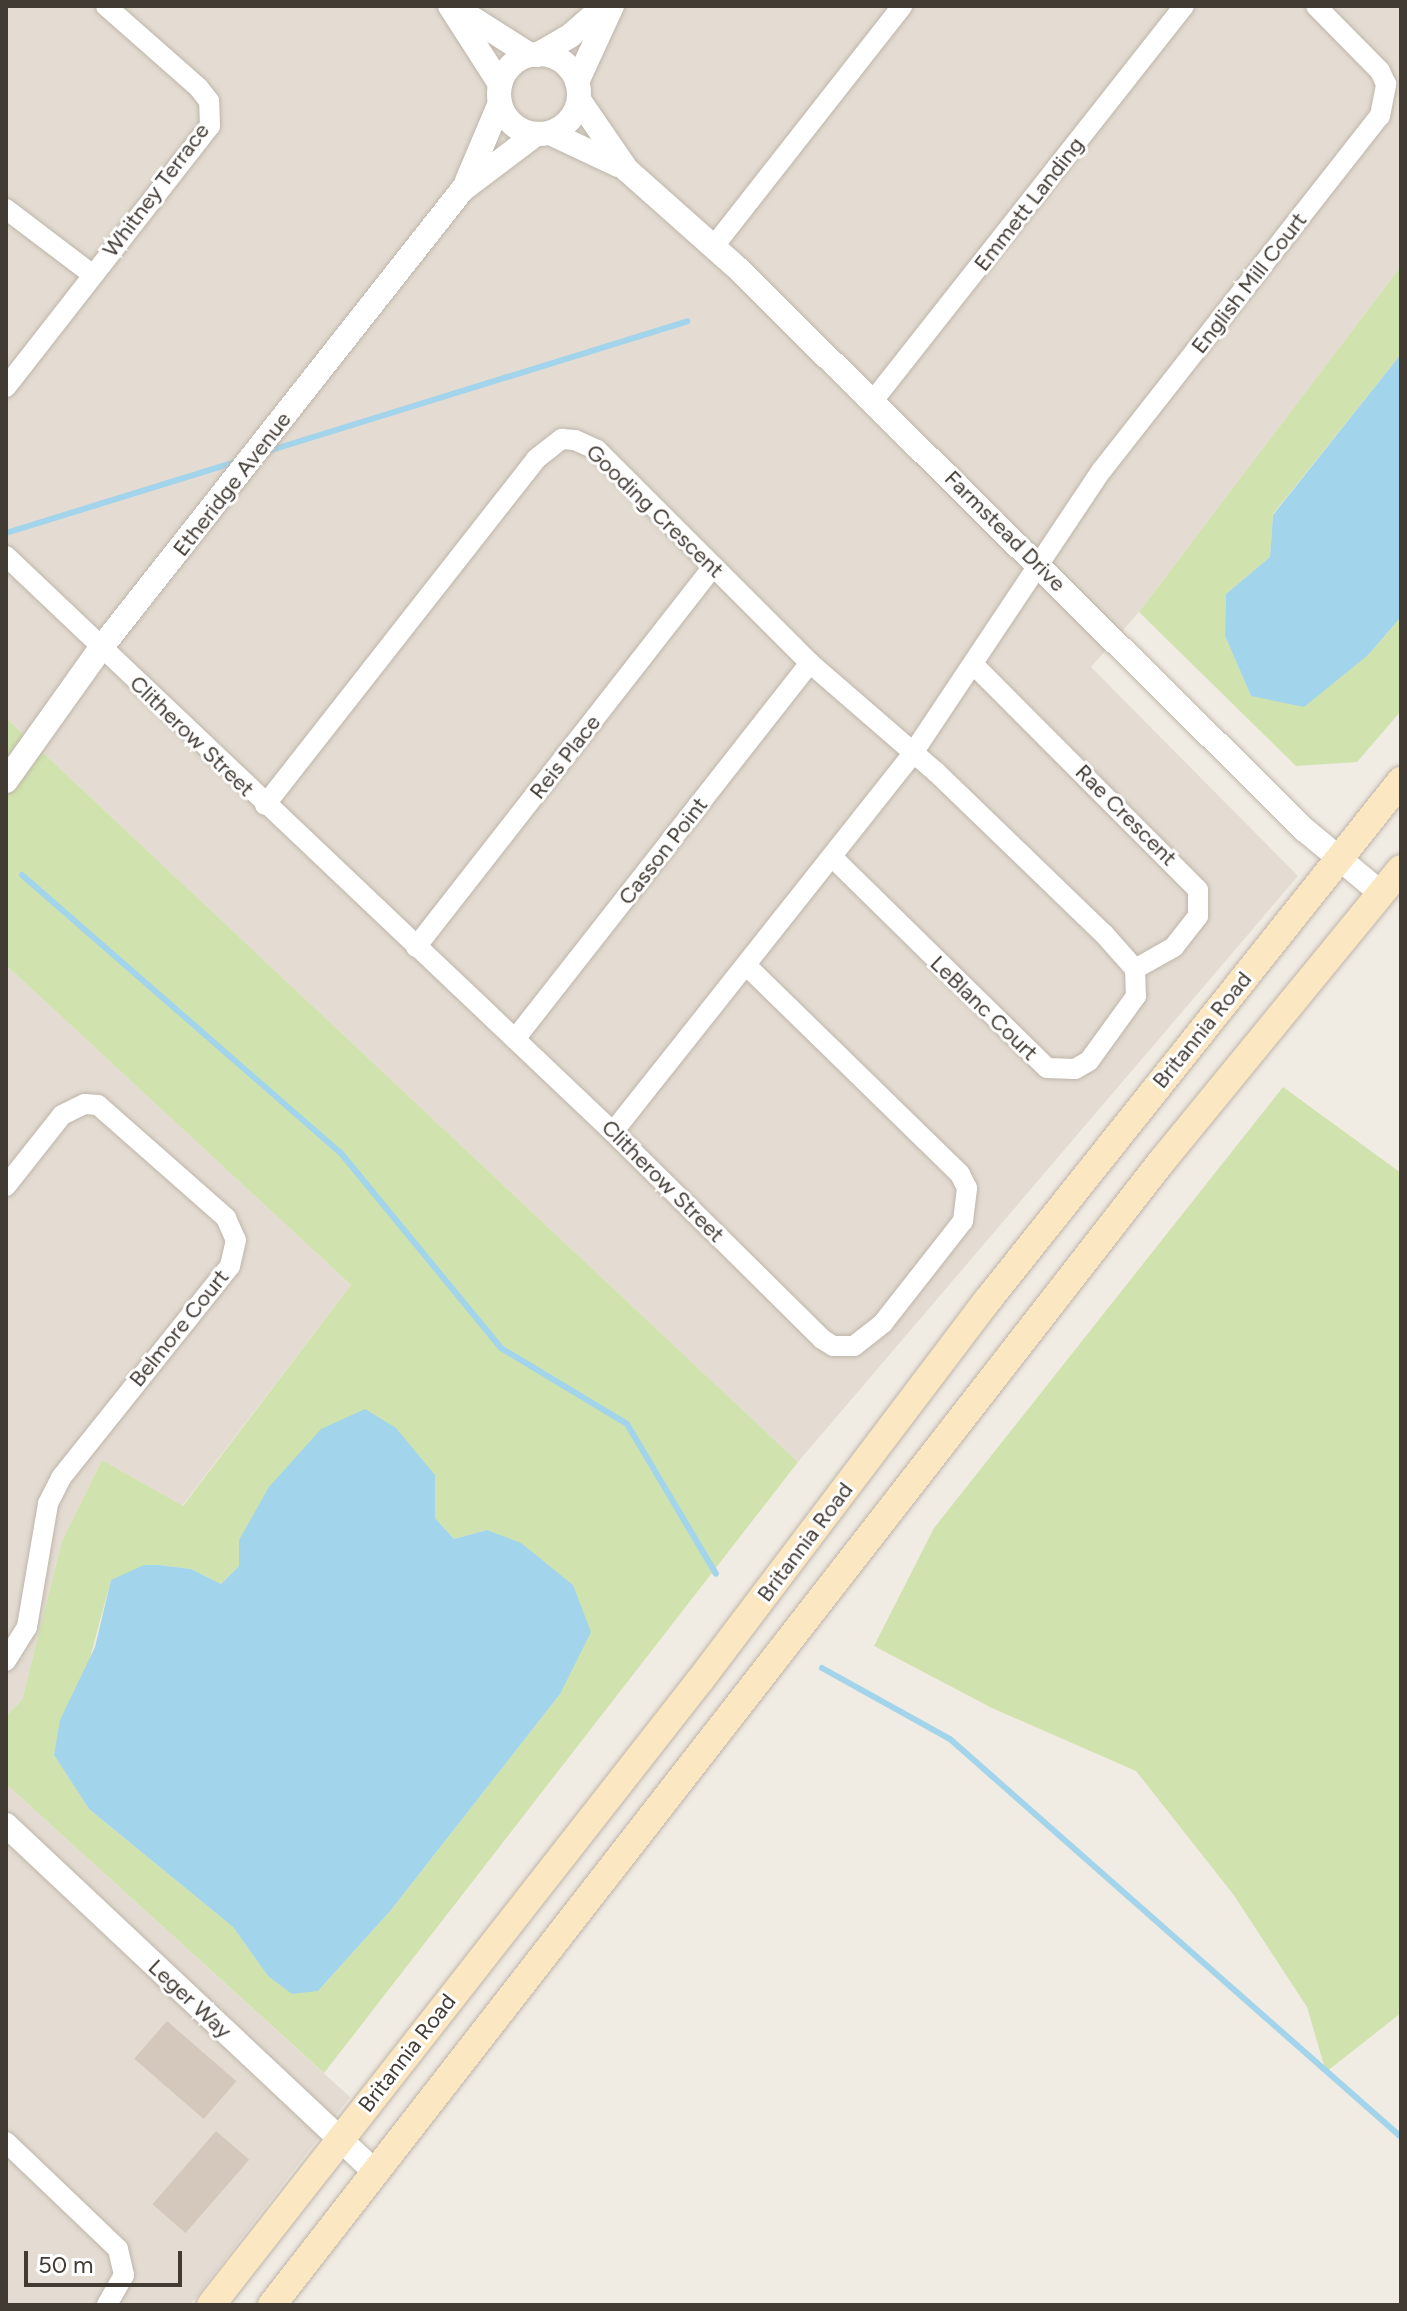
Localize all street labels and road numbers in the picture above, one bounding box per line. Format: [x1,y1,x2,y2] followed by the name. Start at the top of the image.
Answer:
[97,118,215,262] street label: Whitney Terrace
[969,132,1089,276] street label: Emmett Landing
[1186,207,1312,359] street label: English Mill Court
[167,407,297,561] street label: Etheridge Avenue
[581,439,729,583] street label: Gooding Crescent
[939,465,1071,597] street label: Farmstead Drive
[124,670,260,802] street label: Clitherow Street
[524,710,606,804] street label: Reis Place
[1070,759,1182,871] street label: Rae Crescent
[613,792,713,910] street label: Casson Point
[925,950,1043,1066] street label: LeBlanc Court
[1147,966,1257,1094] street label: Britannia Road
[596,1114,730,1248] street label: Clitherow Street
[124,1264,234,1392] street label: Belmore Court
[752,1477,858,1607] street label: Britannia Road
[143,1954,237,2044] street label: Leger Way
[353,1989,461,2117] street label: Britannia Road

